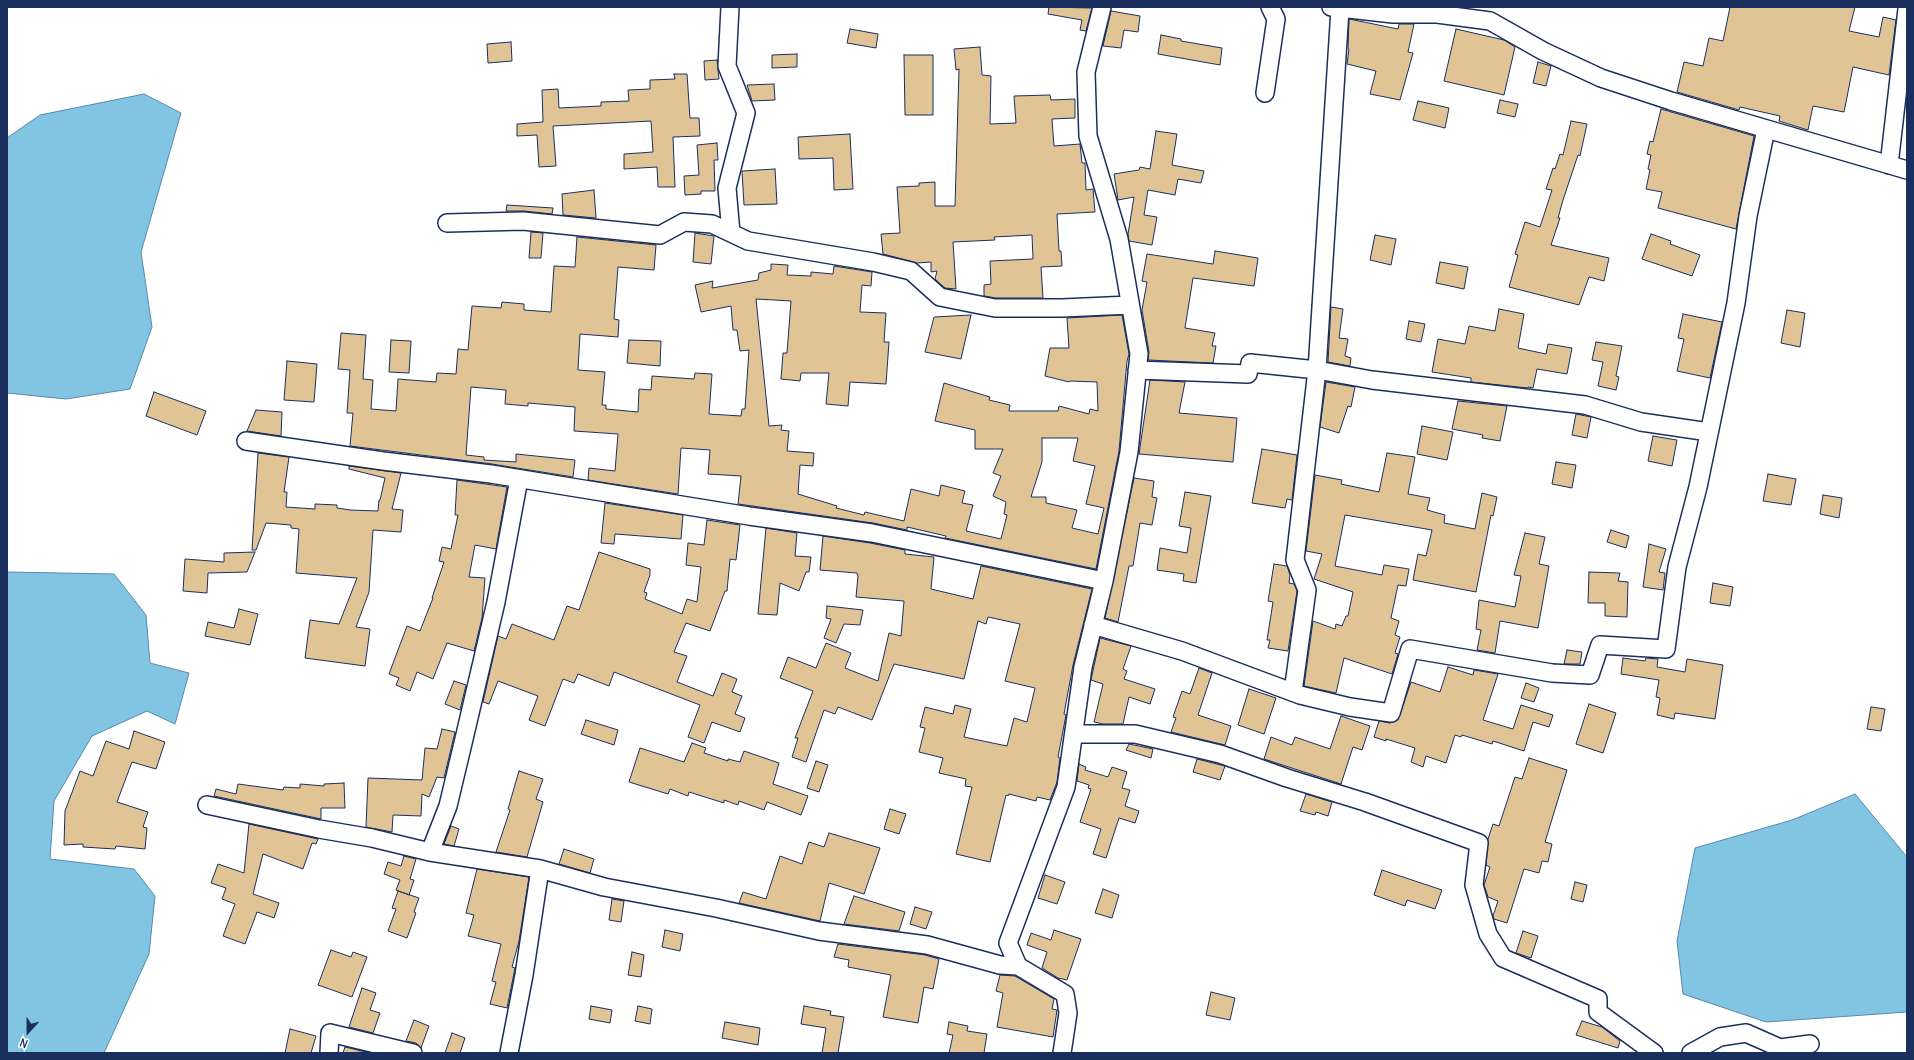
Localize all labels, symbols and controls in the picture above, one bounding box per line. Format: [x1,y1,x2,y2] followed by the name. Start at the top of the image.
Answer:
[8,1012,48,1052] north arrow
[18,1035,30,1051] text: N

